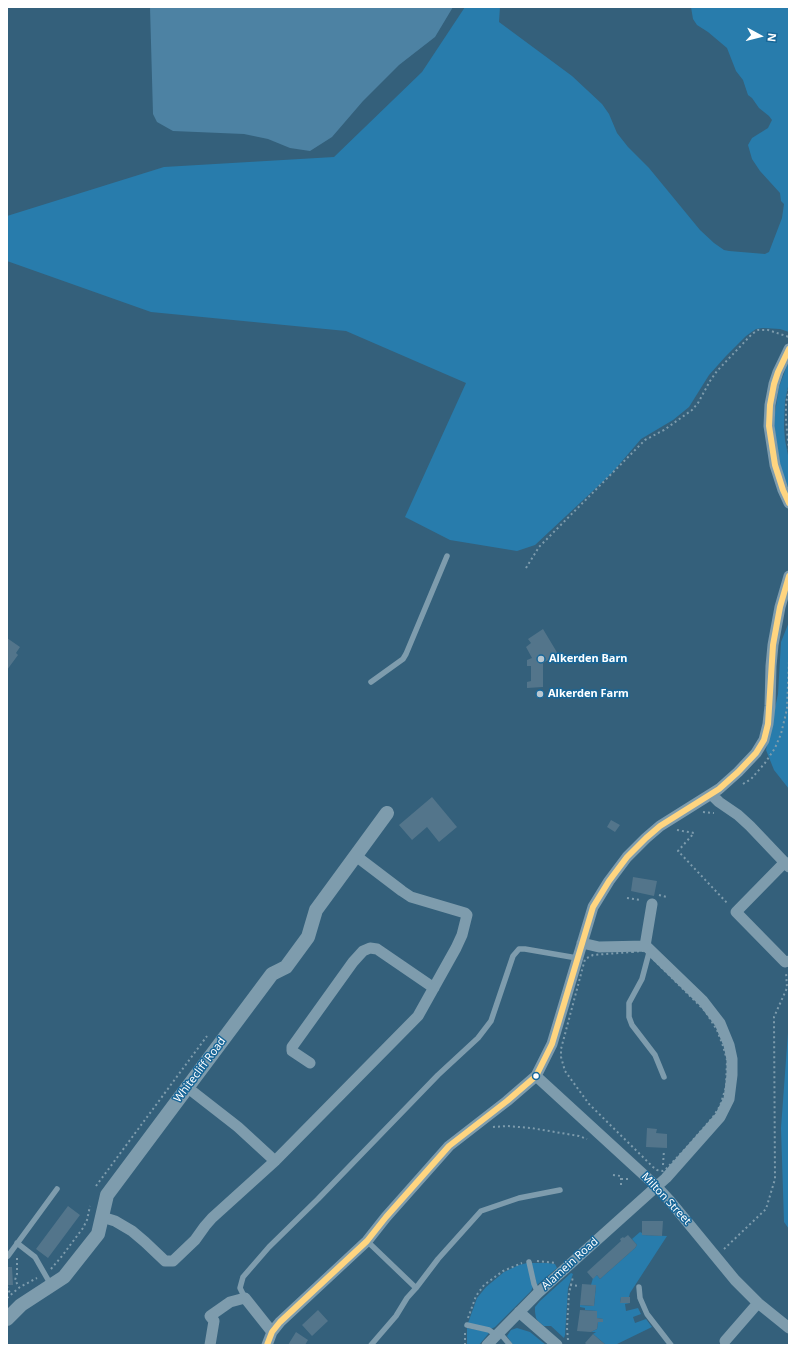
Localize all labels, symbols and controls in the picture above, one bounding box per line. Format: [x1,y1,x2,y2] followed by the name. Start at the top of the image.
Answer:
[740,16,780,56] north arrow
[764,32,780,43] text: N
[549,652,627,666] place label: Alkerden Barn
[536,654,546,664] marker: Alkerden Barn
[548,687,629,701] place label: Alkerden Farm
[535,689,545,699] marker: Alkerden Farm
[171,1035,229,1105] street label: Whitecliff Road
[531,1071,541,1081] unlabelled marker
[638,1170,694,1228] street label: Milton Street
[539,1235,601,1293] street label: Alamein Road

